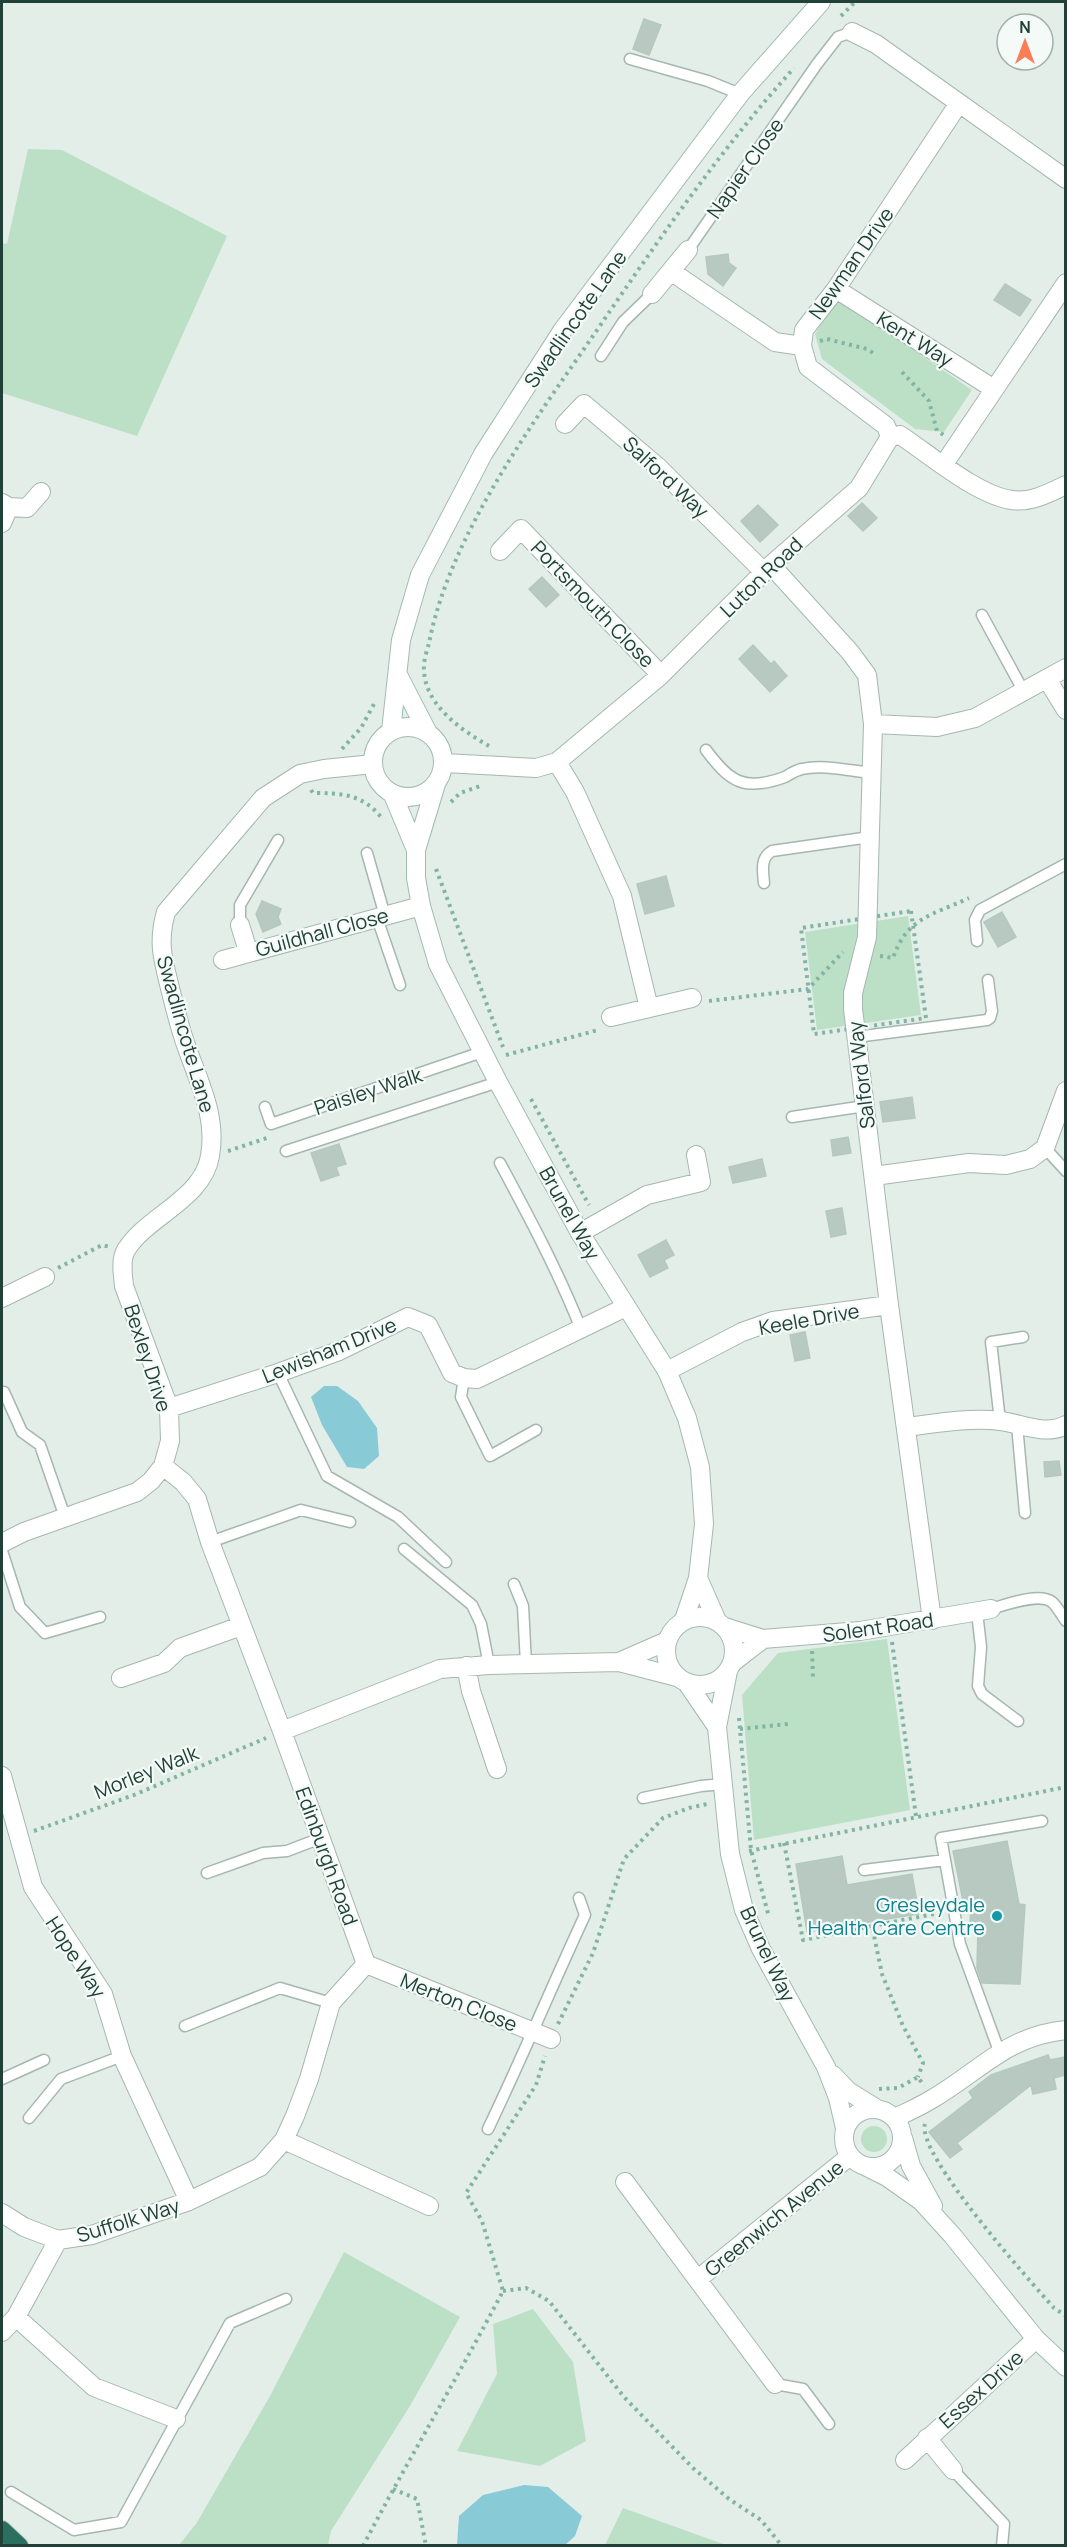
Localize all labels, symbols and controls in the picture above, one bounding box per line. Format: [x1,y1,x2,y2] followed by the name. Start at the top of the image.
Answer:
[995,12,1055,72] north arrow
[1019,16,1031,38] text: N
[700,112,790,224] street label: Napier Close
[802,202,900,324] street label: Newman Drive
[518,245,632,393] street label: Swadlincote Lane
[872,305,959,373] street label: Kent Way
[617,430,715,524] street label: Salford Way
[714,531,808,623] street label: Luton Road
[525,535,661,673] street label: Portsmouth Close
[253,901,391,963] street label: Guildhall Close
[151,952,221,1116] street label: Swadlincote Lane
[841,1019,881,1130] street label: Salford Way
[311,1061,427,1121] street label: Paisley Walk
[533,1162,607,1265] street label: Brunel Way
[757,1297,861,1341] street label: Keele Drive
[118,1301,178,1415] street label: Bexley Drive
[258,1311,400,1389] street label: Lewisham Drive
[821,1606,935,1648] street label: Solent Road
[90,1738,203,1805] street label: Morley Walk
[289,1783,365,1929] street label: Edinburgh Road
[808,1891,985,1941] place label: Gresleydale Health Care Centre
[734,1902,802,2007] street label: Brunel Way
[990,1909,1004,1923] marker: Gresleydale Health Care Centre
[40,1911,113,2003] street label: Hope Way
[396,1966,522,2038] street label: Merton Close
[699,2154,849,2282] street label: Greenwich Avenue
[73,2191,183,2248] street label: Suffolk Way
[933,2344,1029,2434] street label: Essex Drive

